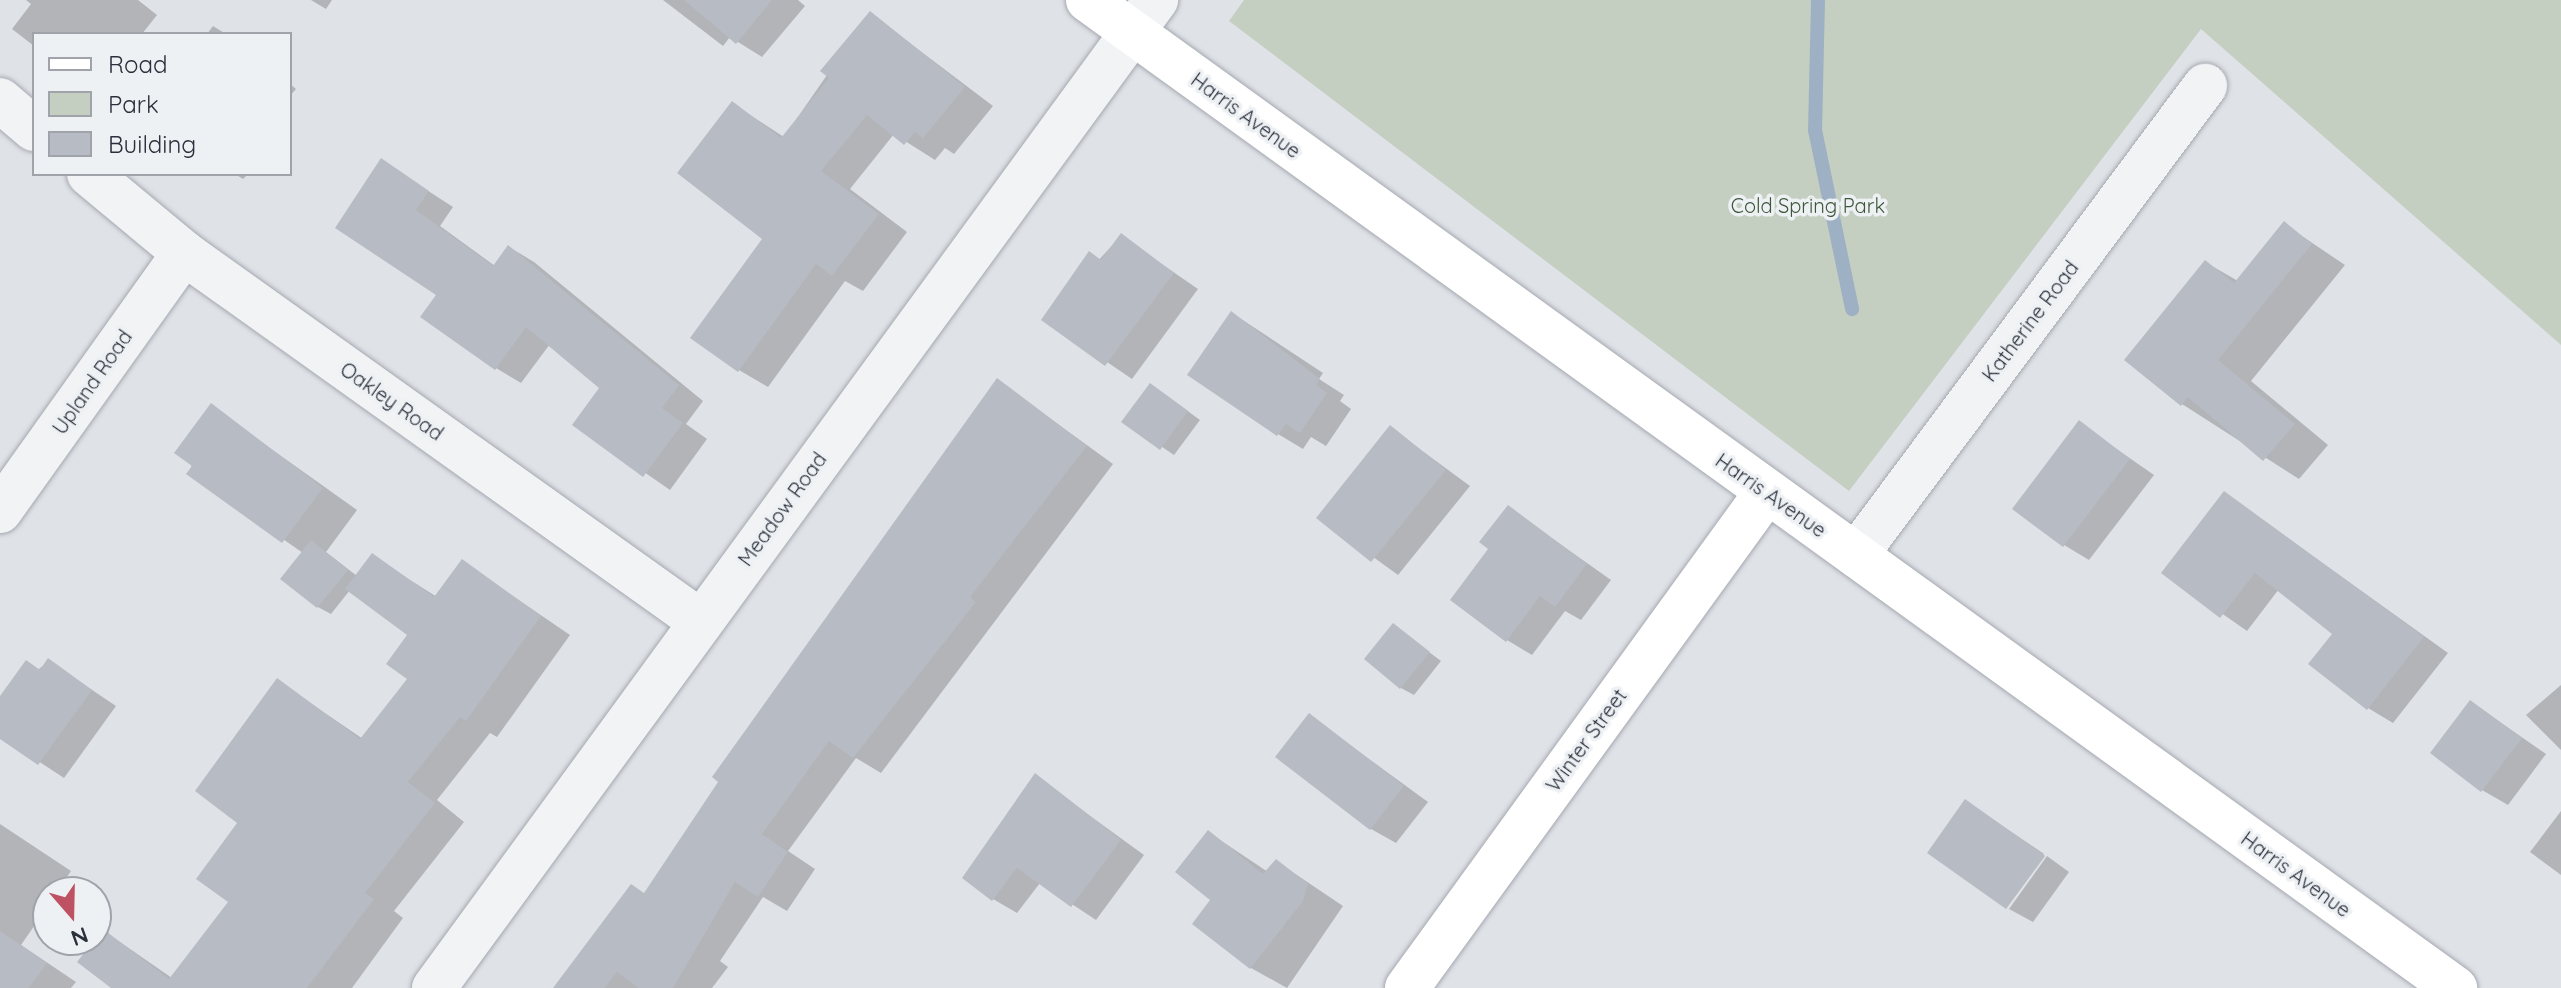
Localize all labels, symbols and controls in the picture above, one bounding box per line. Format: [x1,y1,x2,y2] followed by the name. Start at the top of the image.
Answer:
[32,32,292,176] legend
[108,49,168,79] text: Road
[1187,67,1305,163] street label: Harris Avenue
[108,89,159,119] text: Park
[108,129,196,159] text: Building
[1731,193,1885,217] park label: Cold Spring Park
[1977,256,2083,386] street label: Katherine Road
[47,325,137,439] street label: Upland Road
[336,357,448,445] street label: Oakley Road
[733,448,831,570] street label: Meadow Road
[1711,448,1831,542] street label: Harris Avenue
[1541,684,1631,796] street label: Winter Street
[2237,826,2355,922] street label: Harris Avenue
[32,876,112,956] north arrow
[67,921,92,953] text: N

